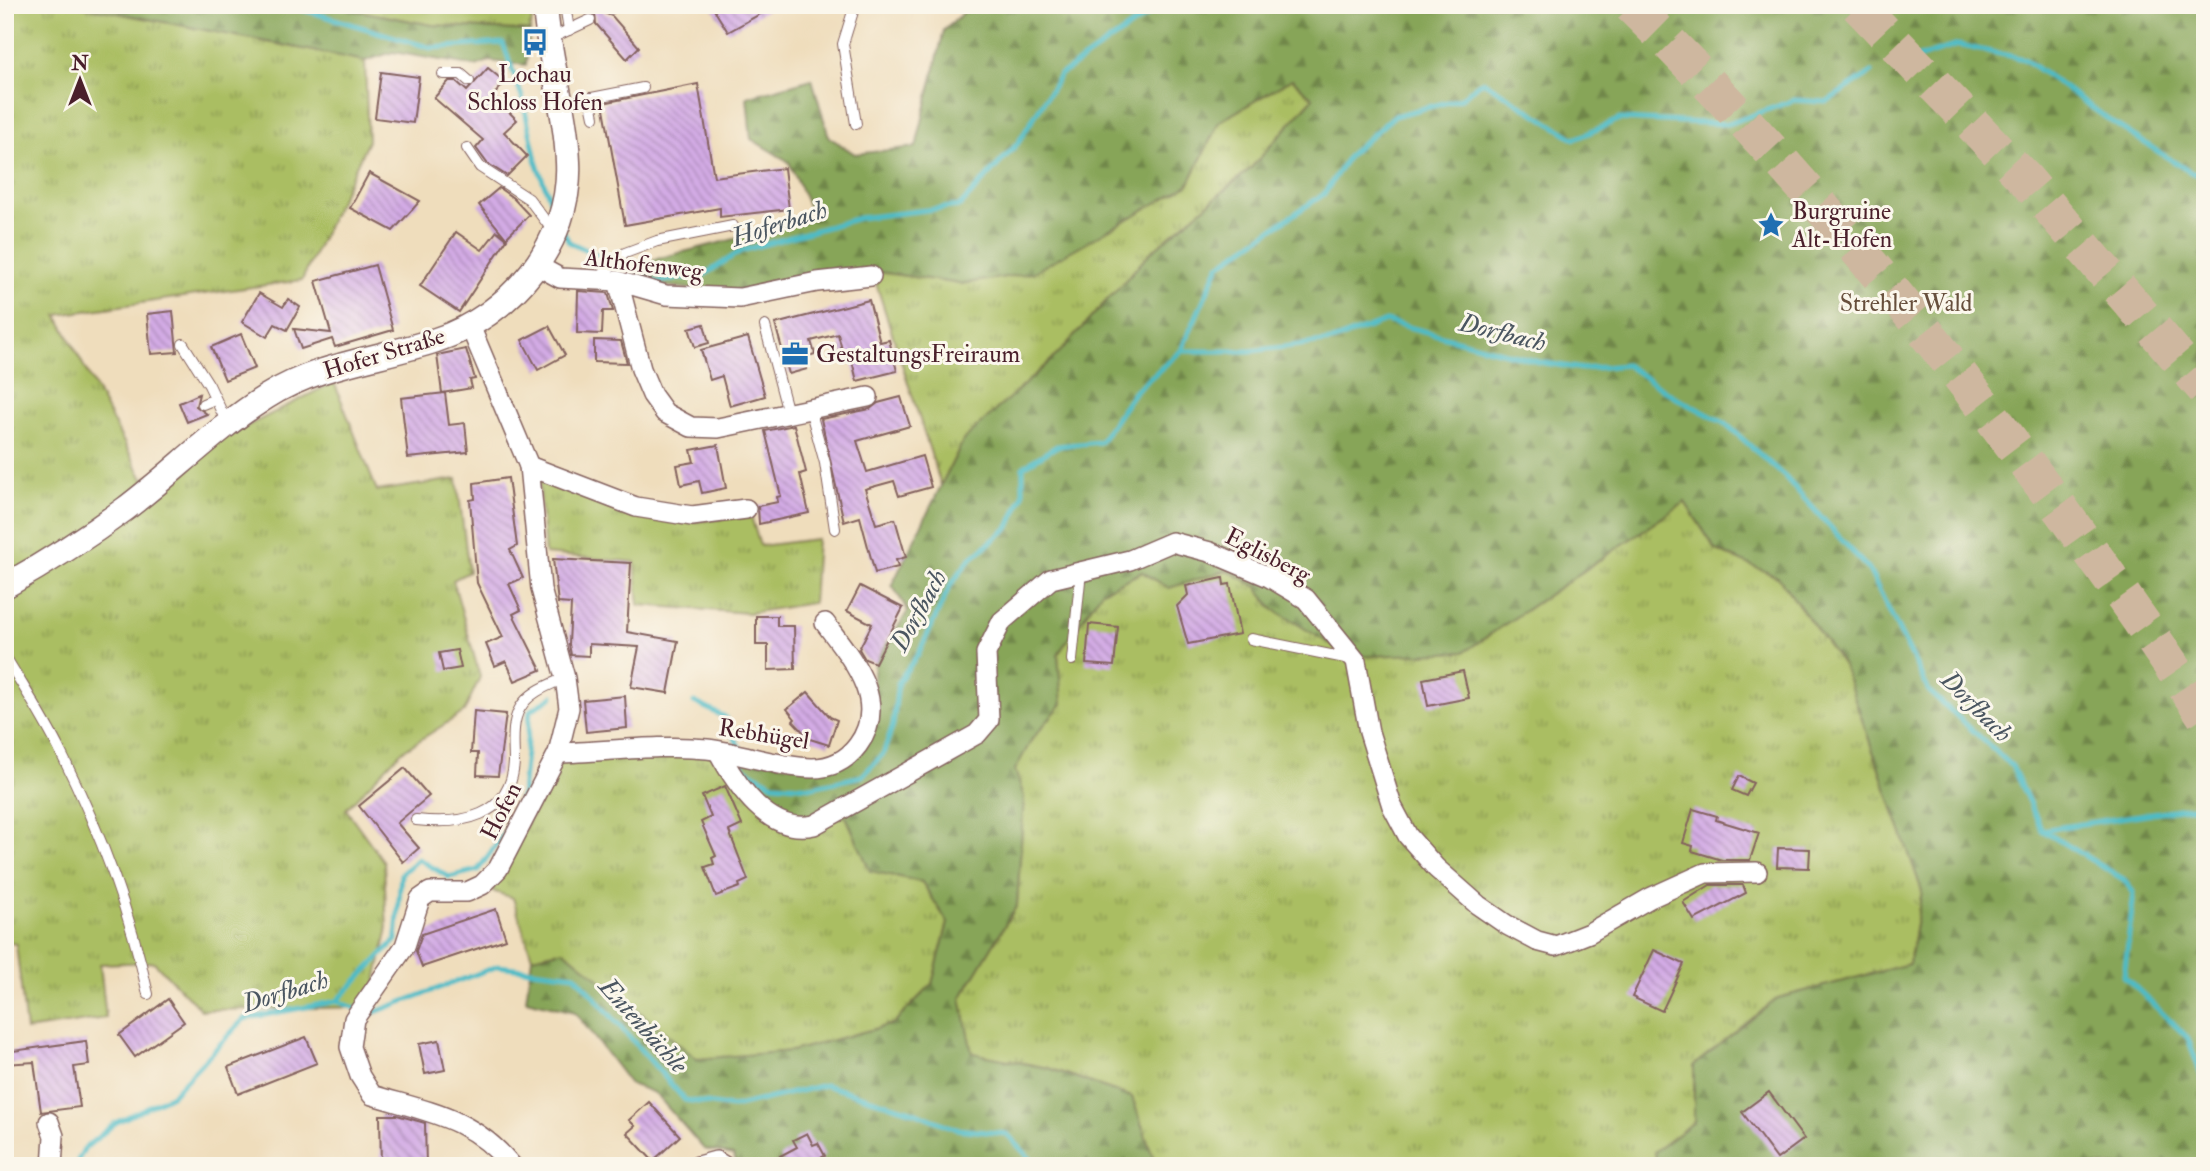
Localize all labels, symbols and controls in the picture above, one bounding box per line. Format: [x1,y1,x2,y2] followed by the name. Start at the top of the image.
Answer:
[520,27,550,57] bus stop icon: Lochau Schloss Hofen
[46,46,116,116] north arrow
[70,52,89,76] text: N
[467,59,603,118] place label: Lochau Schloss Hofen
[726,193,831,255] water label: Hoferbach
[1791,196,1892,255] place label: Burgruine Alt-Hofen
[1756,210,1786,240] place icon: Burgruine Alt-Hofen
[582,242,706,287] street label: Althofenweg
[1840,288,1973,319] park label: Strehler Wald
[1455,307,1549,359] water label: Dorfbach
[320,320,449,387] street label: Hofer Straße
[780,339,810,369] office icon: GestaltungsFreiraum
[816,339,1021,370] place label: GestaltungsFreiraum
[1220,521,1317,591] street label: Eglisberg
[883,564,954,658] water label: Dorfbach
[1933,663,2019,749] water label: Dorfbach
[716,712,812,757] street label: Rebhügel
[474,777,529,845] street label: Hofen
[237,964,332,1020] water label: Dorfbach
[591,970,695,1080] water label: Entenbächle

